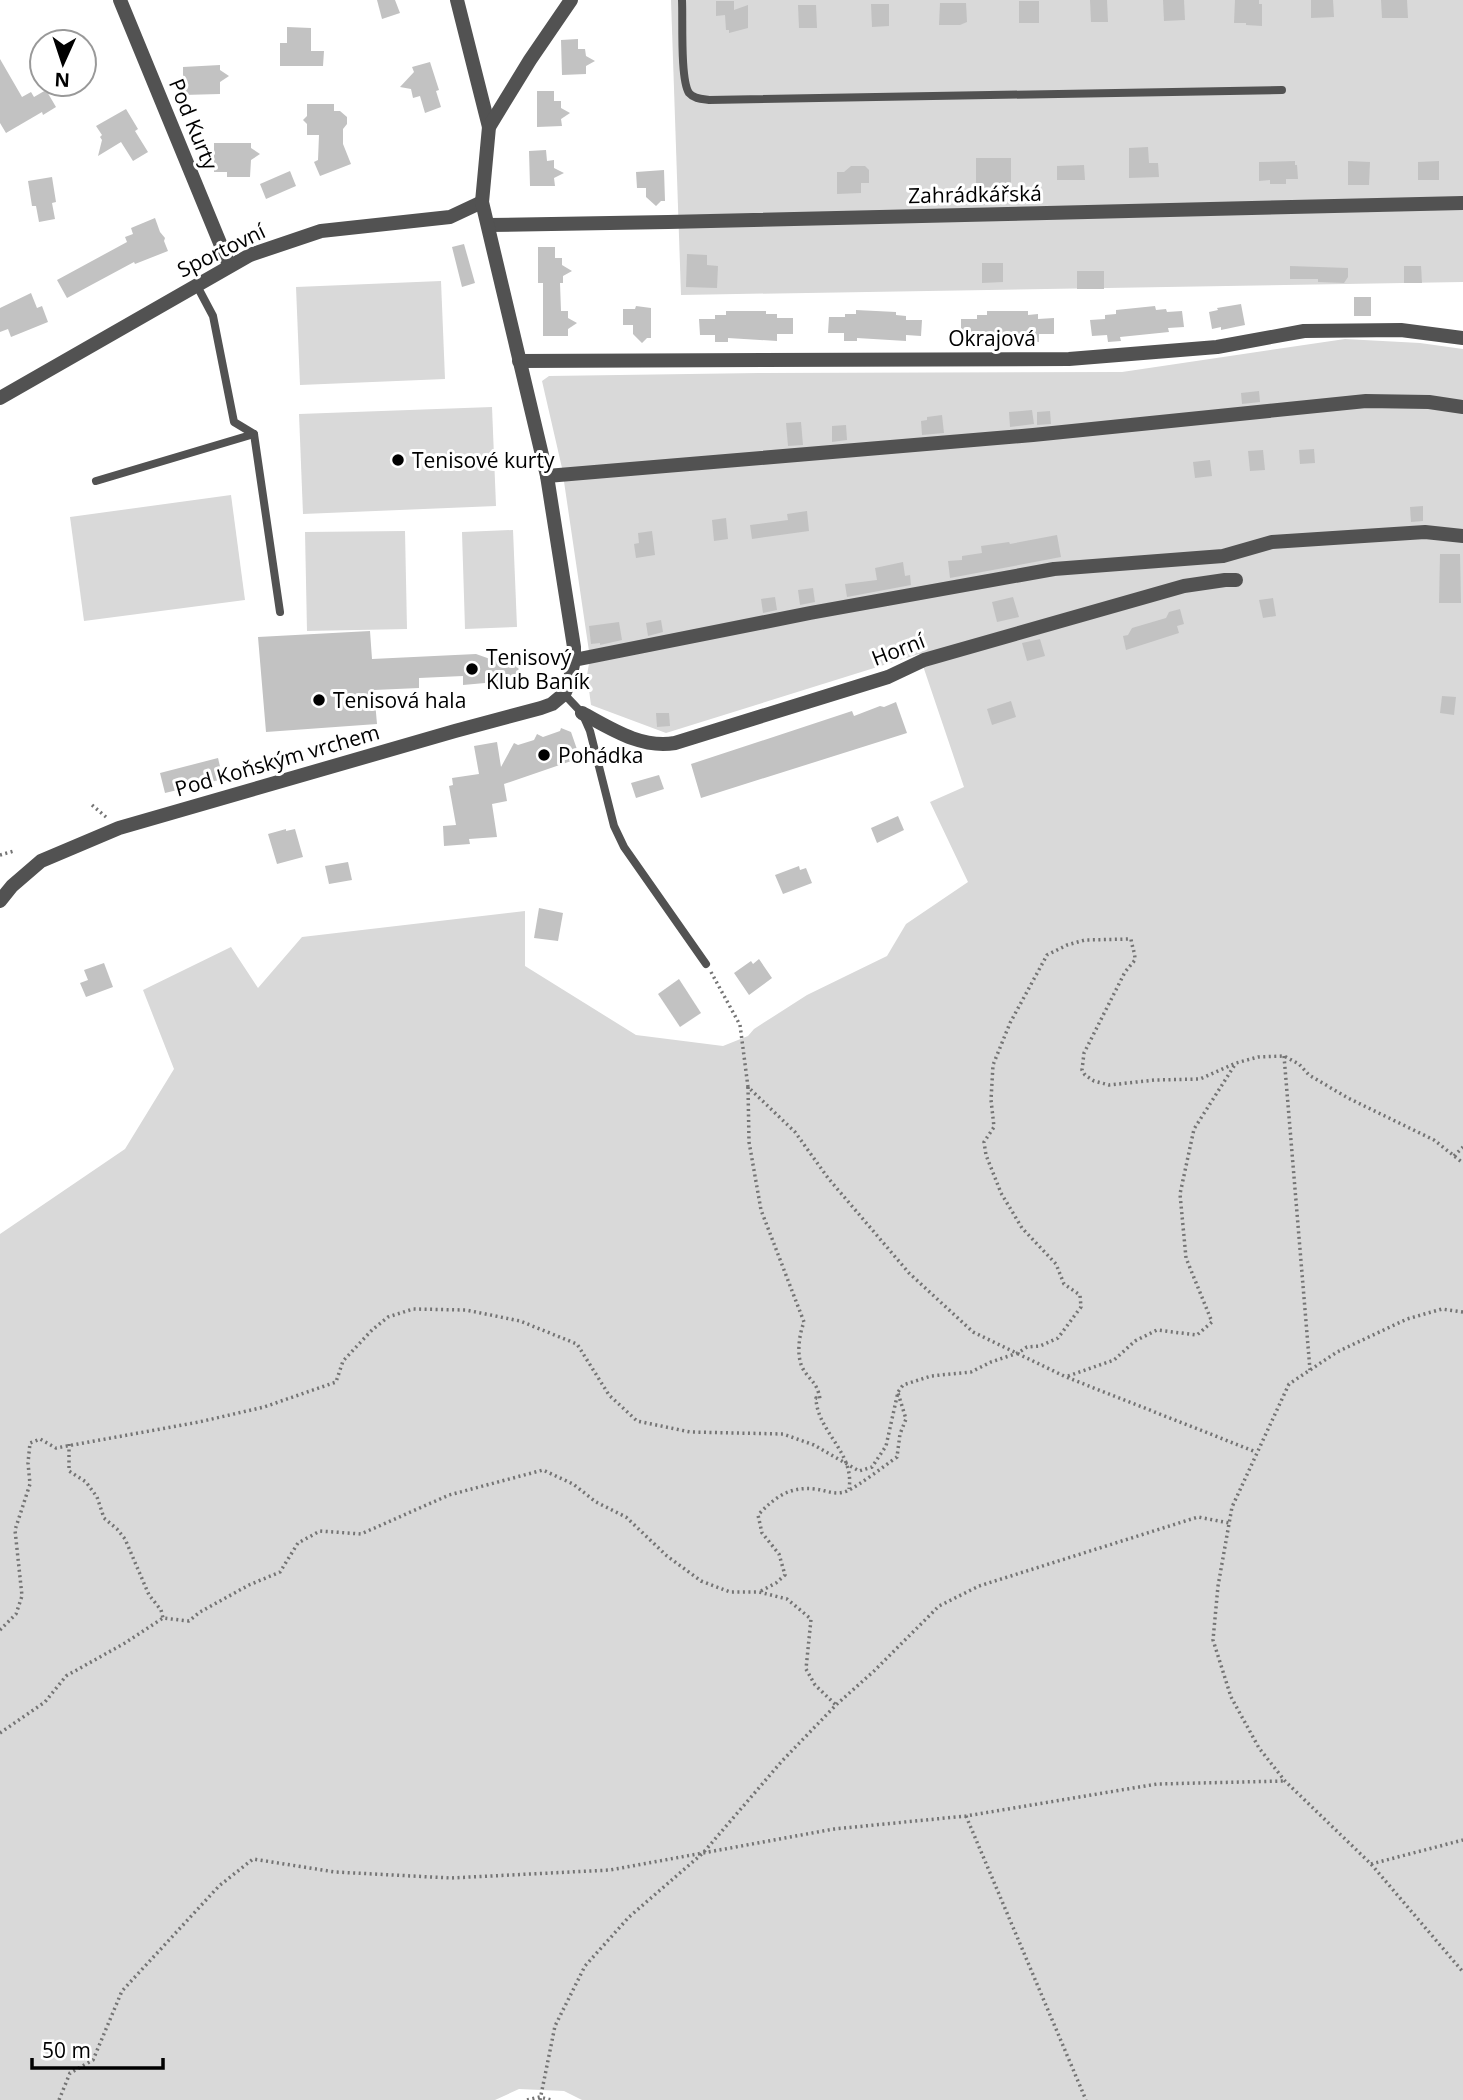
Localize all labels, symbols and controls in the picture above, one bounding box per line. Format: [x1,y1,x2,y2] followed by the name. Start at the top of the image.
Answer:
[28,28,98,98] north arrow
[54,67,71,93] text: N
[163,74,225,174] street label: Pod Kurty
[908,179,1042,209] street label: Zahrádkářská
[172,216,270,283] street label: Sportovní
[948,324,1036,352] street label: Okrajová
[412,446,555,474] place label: Tenisové kurty
[390,452,406,468] marker: Tenisové kurty
[867,626,929,672] street label: Horní
[486,643,590,695] place label: Tenisový Klub Baník
[464,661,480,677] marker: Tenisový Klub Baník
[333,686,466,714] place label: Tenisová hala
[311,692,327,708] marker: Tenisová hala
[171,717,383,803] street label: Pod Koňským vrchem
[558,741,643,769] place label: Pohádka
[536,747,552,763] marker: Pohádka
[32,2026,163,2070] scale bar
[42,2036,91,2064] text: 50 m

